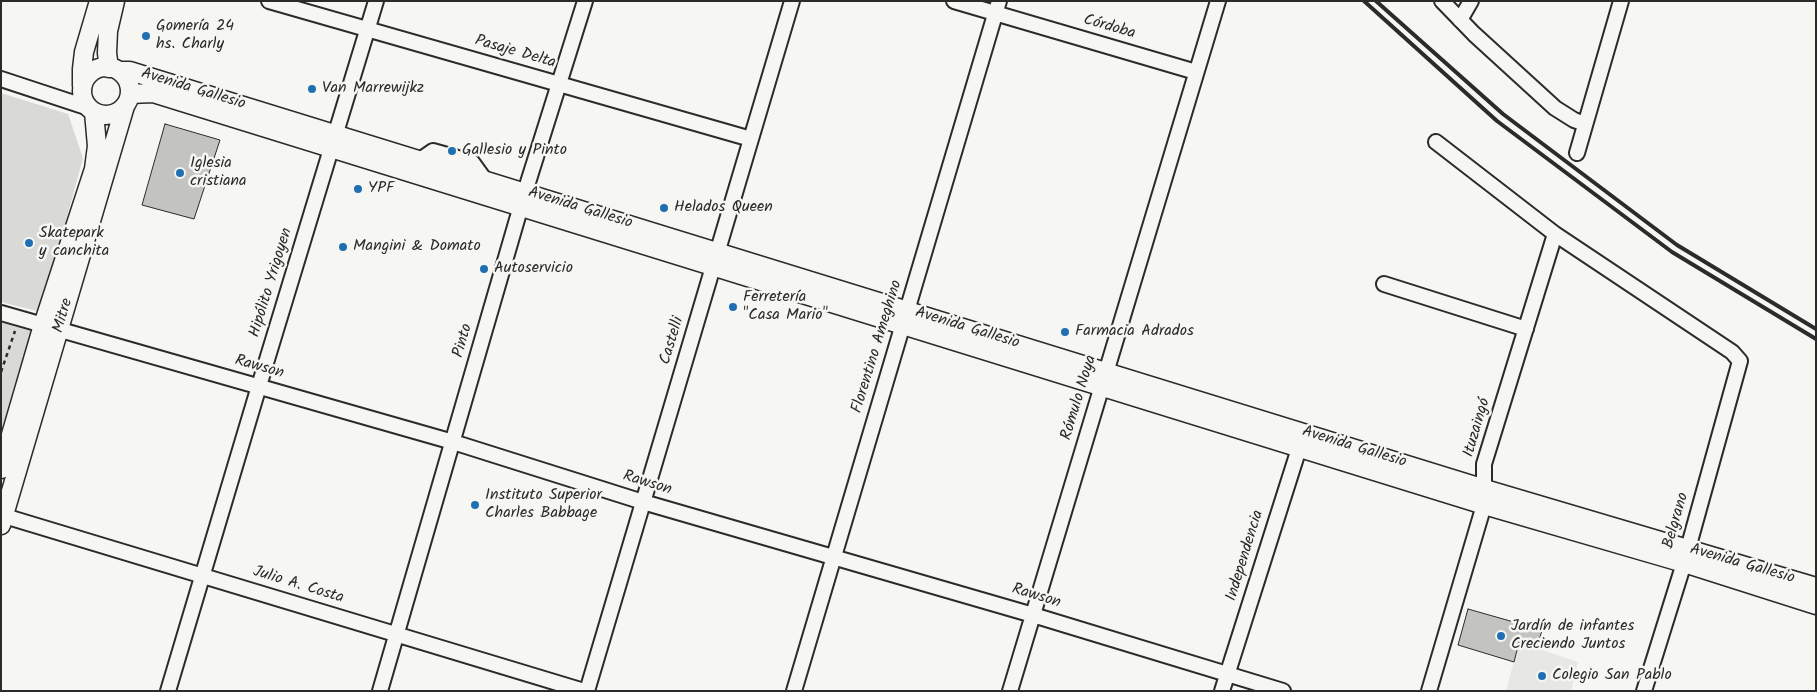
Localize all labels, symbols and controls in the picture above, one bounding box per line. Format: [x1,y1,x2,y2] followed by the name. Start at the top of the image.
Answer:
[1081,11,1137,45] street label: Córdoba
[156,17,234,55] place label: Gomería 24 hs. Charly
[140,30,152,42] marker: Gomería 24 hs. Charly
[472,32,558,74] street label: Pasaje Delta
[138,65,248,115] street label: Avenida Gallesio
[322,79,424,99] place label: Van Marrewijkz
[306,83,318,95] marker: Van Marrewijkz
[462,141,567,161] place label: Gallesio y Pinto
[446,145,458,157] marker: Gallesio y Pinto
[190,154,247,192] place label: Iglesia cristiana
[174,167,186,179] marker: Iglesia cristiana
[368,179,394,199] place label: YPF
[352,183,364,195] marker: YPF
[525,184,635,234] street label: Avenida Gallesio
[674,198,773,218] place label: Helados Queen
[658,202,670,214] marker: Helados Queen
[39,224,109,262] place label: Skatepark y canchita
[246,226,298,340] street label: Hipólito Yrigoyen
[23,237,35,249] marker: Skatepark y canchita
[353,237,481,257] place label: Mangini & Domato
[337,241,349,253] marker: Mangini & Domato
[494,259,573,279] place label: Autoservicio
[478,263,490,275] marker: Autoservicio
[849,278,907,416] street label: Florentino Ameghino
[743,288,828,326] place label: Ferretería "Casa Mario"
[50,296,78,336] street label: Mitre
[727,301,739,313] marker: Ferretería "Casa Mario"
[912,304,1022,354] street label: Avenida Gallesio
[657,315,689,367] street label: Castelli
[450,322,478,360] street label: Pinto
[1075,322,1194,342] place label: Farmacia Adrados
[1059,326,1071,338] marker: Farmacia Adrados
[232,352,286,384] street label: Rawson
[1058,353,1102,443] street label: Rómulo Noya
[1460,396,1496,460] street label: Ituzaingó
[1299,423,1409,473] street label: Avenida Gallesio
[620,467,674,501] street label: Rawson
[485,486,602,524] place label: Instituto Superior Charles Babbage
[1660,491,1694,551] street label: Belgrano
[469,499,481,511] marker: Instituto Superior Charles Babbage
[1223,508,1269,604] street label: Independencia
[1687,541,1797,589] street label: Avenida Gallesio
[250,563,346,609] street label: Julio A. Costa
[1009,580,1063,614] street label: Rawson
[1511,617,1634,655] place label: Jardín de infantes Creciendo Juntos
[1495,630,1507,642] marker: Jardín de infantes Creciendo Juntos
[1552,666,1672,686] place label: Colegio San Pablo
[1536,670,1548,682] marker: Colegio San Pablo

